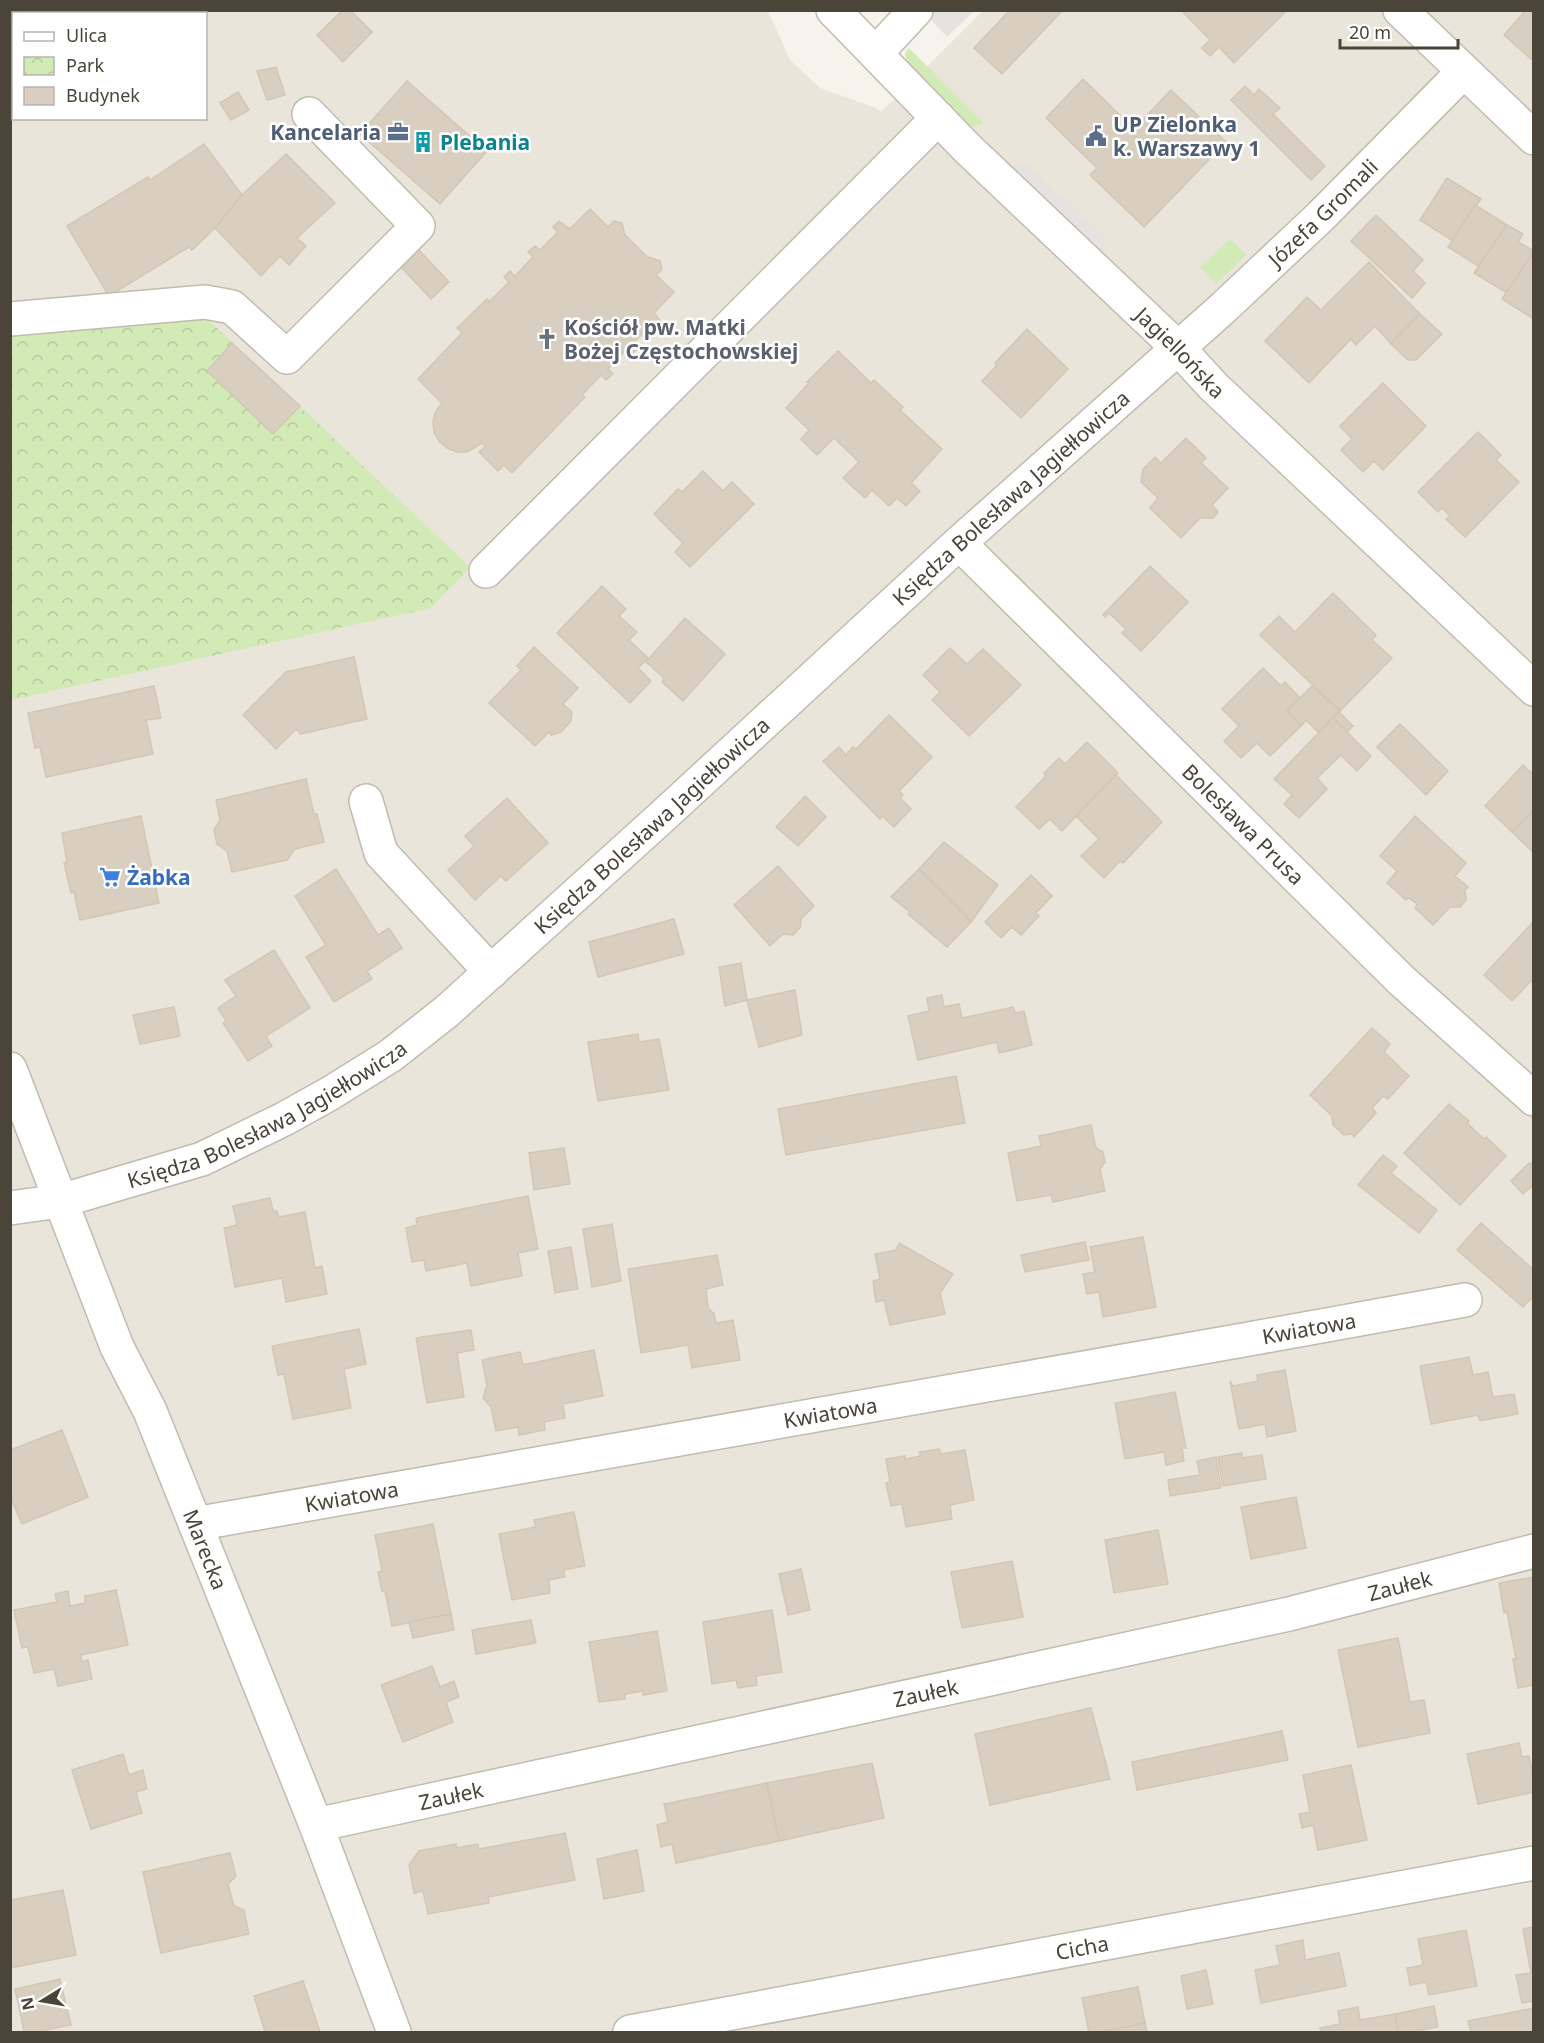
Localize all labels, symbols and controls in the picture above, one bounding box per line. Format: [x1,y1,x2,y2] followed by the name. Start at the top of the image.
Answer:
[12,12,207,120] legend
[1340,12,1458,50] scale bar
[1349,20,1391,44] text: 20 m
[66,23,107,47] text: Ulica
[66,53,104,77] text: Park
[66,83,140,107] text: Budynek
[1113,110,1260,162] place label: UP Zielonka k. Warszawy 1
[270,118,381,146] place label: Kancelaria
[386,120,410,144] office icon: Kancelaria
[1084,124,1108,148] public building icon: UP Zielonka k. Warszawy 1
[440,128,530,156] place label: Plebania
[411,130,435,154] building icon: Plebania
[1261,153,1384,274] street label: Józefa Gromali
[1128,300,1231,404] street label: Jagiellońska
[564,313,798,365] place label: Kościół pw. Matki Bożej Częstochowskiej
[535,327,559,351] church icon: Kościół pw. Matki Bożej Częstochowskiej
[886,384,1135,612] street label: Księdza Bolesława Jagiełłowicza
[528,711,775,940] street label: Księdza Bolesława Jagiełłowicza
[1176,758,1311,891] street label: Bolesława Prusa
[127,863,191,891] place label: Żabka
[98,865,122,889] supermarket icon: Żabka
[124,1034,413,1194] street label: Księdza Bolesława Jagiełłowicza
[1260,1306,1358,1350] street label: Kwiatowa
[781,1391,879,1434] street label: Kwiatowa
[302,1475,401,1519] street label: Kwiatowa
[177,1505,234,1594] street label: Marecka
[1365,1564,1436,1607] street label: Zaułek
[891,1672,961,1713] street label: Zaułek
[416,1775,486,1816] street label: Zaułek
[1053,1929,1111,1966] street label: Cicha
[12,1971,72,2031] north arrow
[15,1995,39,2012] text: N

